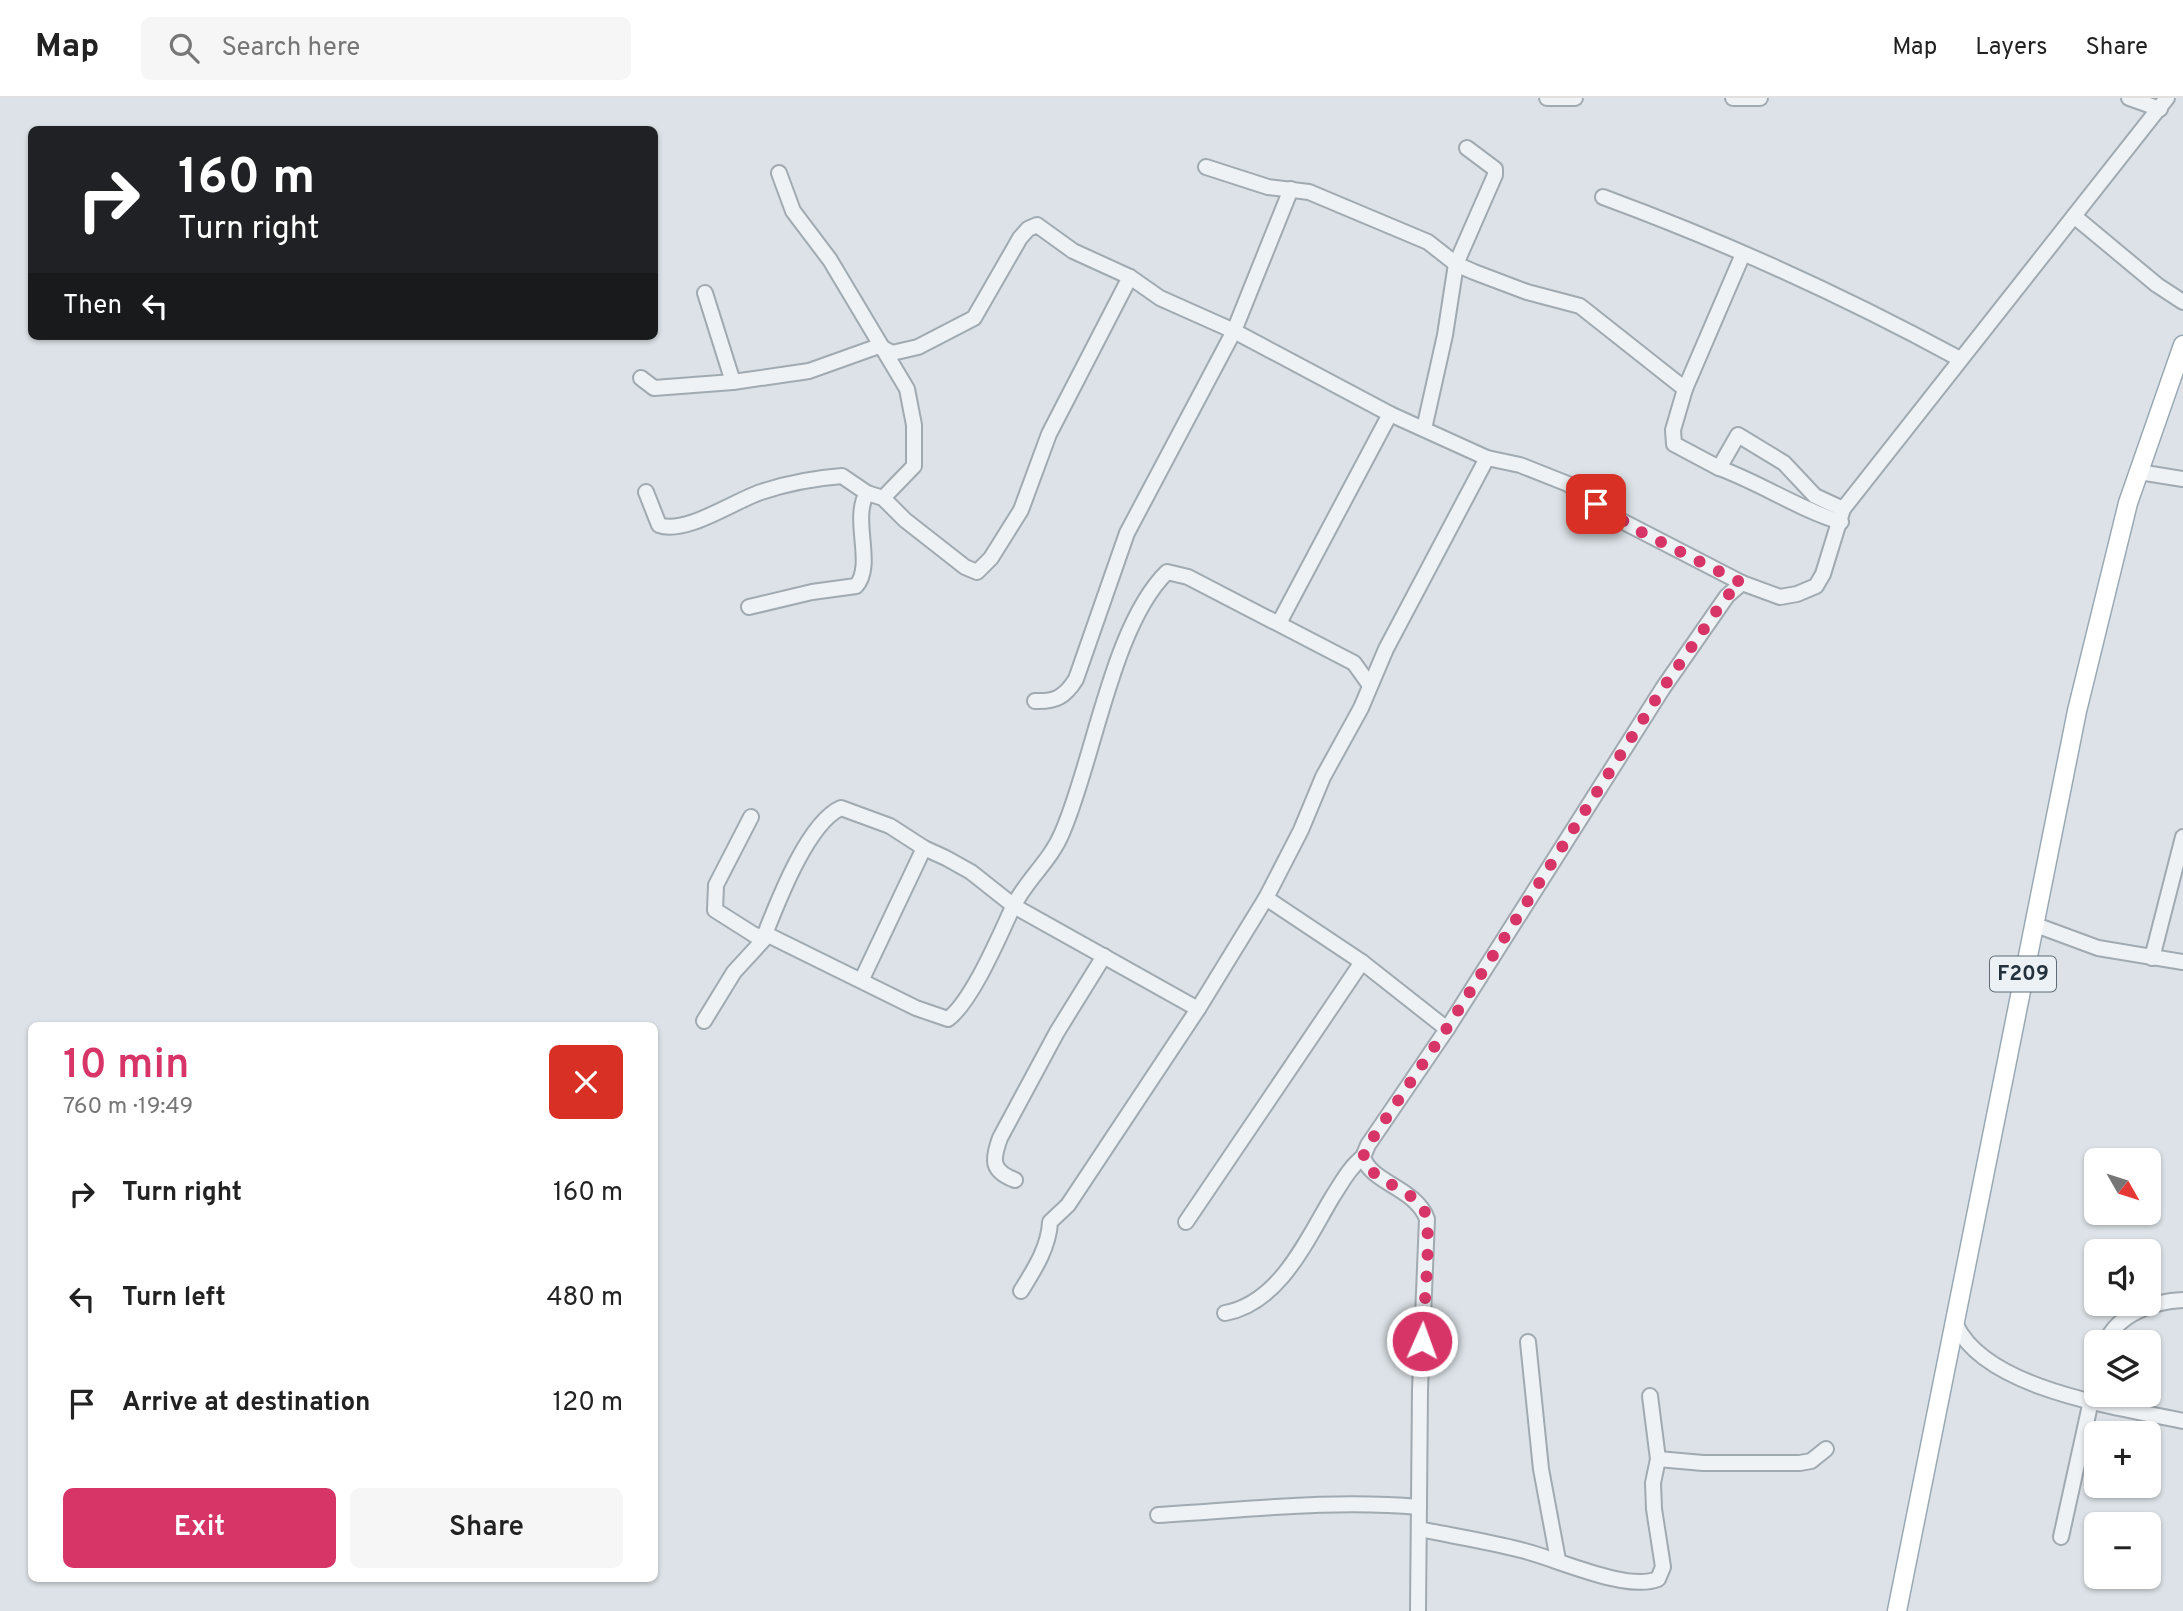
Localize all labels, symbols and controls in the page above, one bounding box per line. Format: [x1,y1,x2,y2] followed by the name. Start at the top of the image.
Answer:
[141,17,631,80] search box
[35,27,99,69] text: Map
[165,29,203,67] icon: search
[221,32,360,65] text: Search here
[1892,33,1937,63] text: Map
[1975,33,2047,63] text: Layers
[2085,33,2148,63] text: Share
[178,149,315,211] text: 160 m
[63,154,154,245] icon: right
[178,210,320,250] text: Turn right
[136,287,174,325] icon: left
[63,290,122,323] text: Then
[1566,474,1626,534] pin
[1577,485,1615,523] icon: arrive
[1990,956,2056,992] road number: F209
[63,1040,189,1093] text: 10 min
[549,1045,623,1119] button: close
[63,1093,193,1122] text: 760 m · 19:49
[2084,1148,2161,1225] north arrow
[2084,1148,2161,1589] map controls
[63,1175,101,1213] icon: right
[122,1177,242,1210] text: Turn right
[553,1177,623,1210] text: 160 m
[2084,1239,2161,1316] button: sound
[63,1280,101,1318] icon: left
[122,1282,226,1315] text: Turn left
[546,1282,623,1315] text: 480 m
[1385,1304,1459,1378] position arrow
[2084,1330,2161,1407] button: layers
[63,1385,101,1423] icon: arrive
[122,1387,370,1420] text: Arrive at destination
[553,1387,623,1420] text: 120 m
[2084,1421,2161,1498] button: +
[63,1488,336,1568] button: Exit
[350,1488,623,1568] button: Share
[2084,1512,2161,1589] button: −

